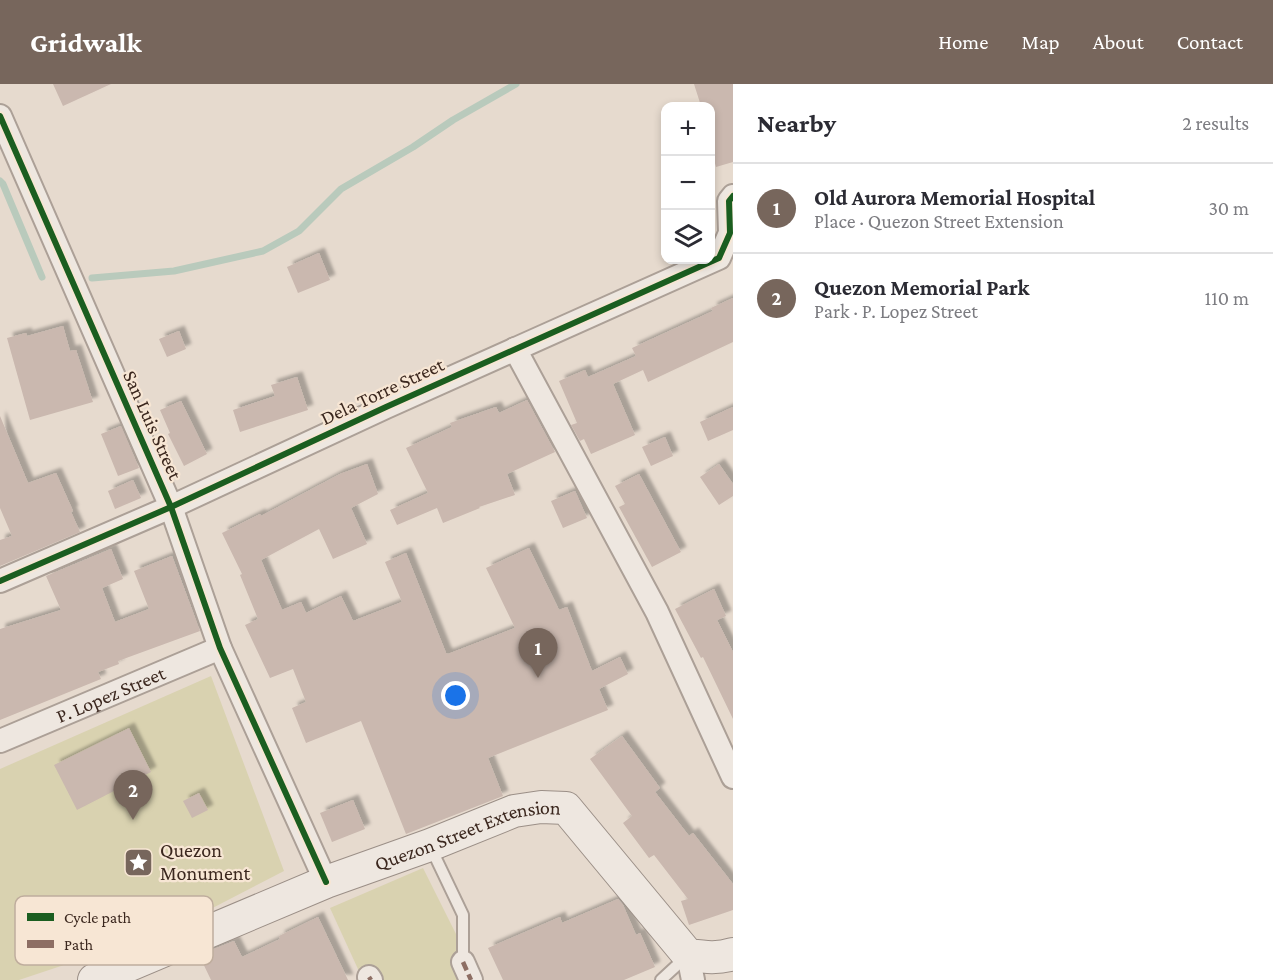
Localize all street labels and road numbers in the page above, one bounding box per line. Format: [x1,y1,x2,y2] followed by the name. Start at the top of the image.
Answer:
[317,353,448,429] street label: Dela Torre Street
[119,367,187,483] street label: San Luis Street
[53,661,169,727] street label: P. Lopez Street
[371,796,561,875] street label: Quezon Street Extension

